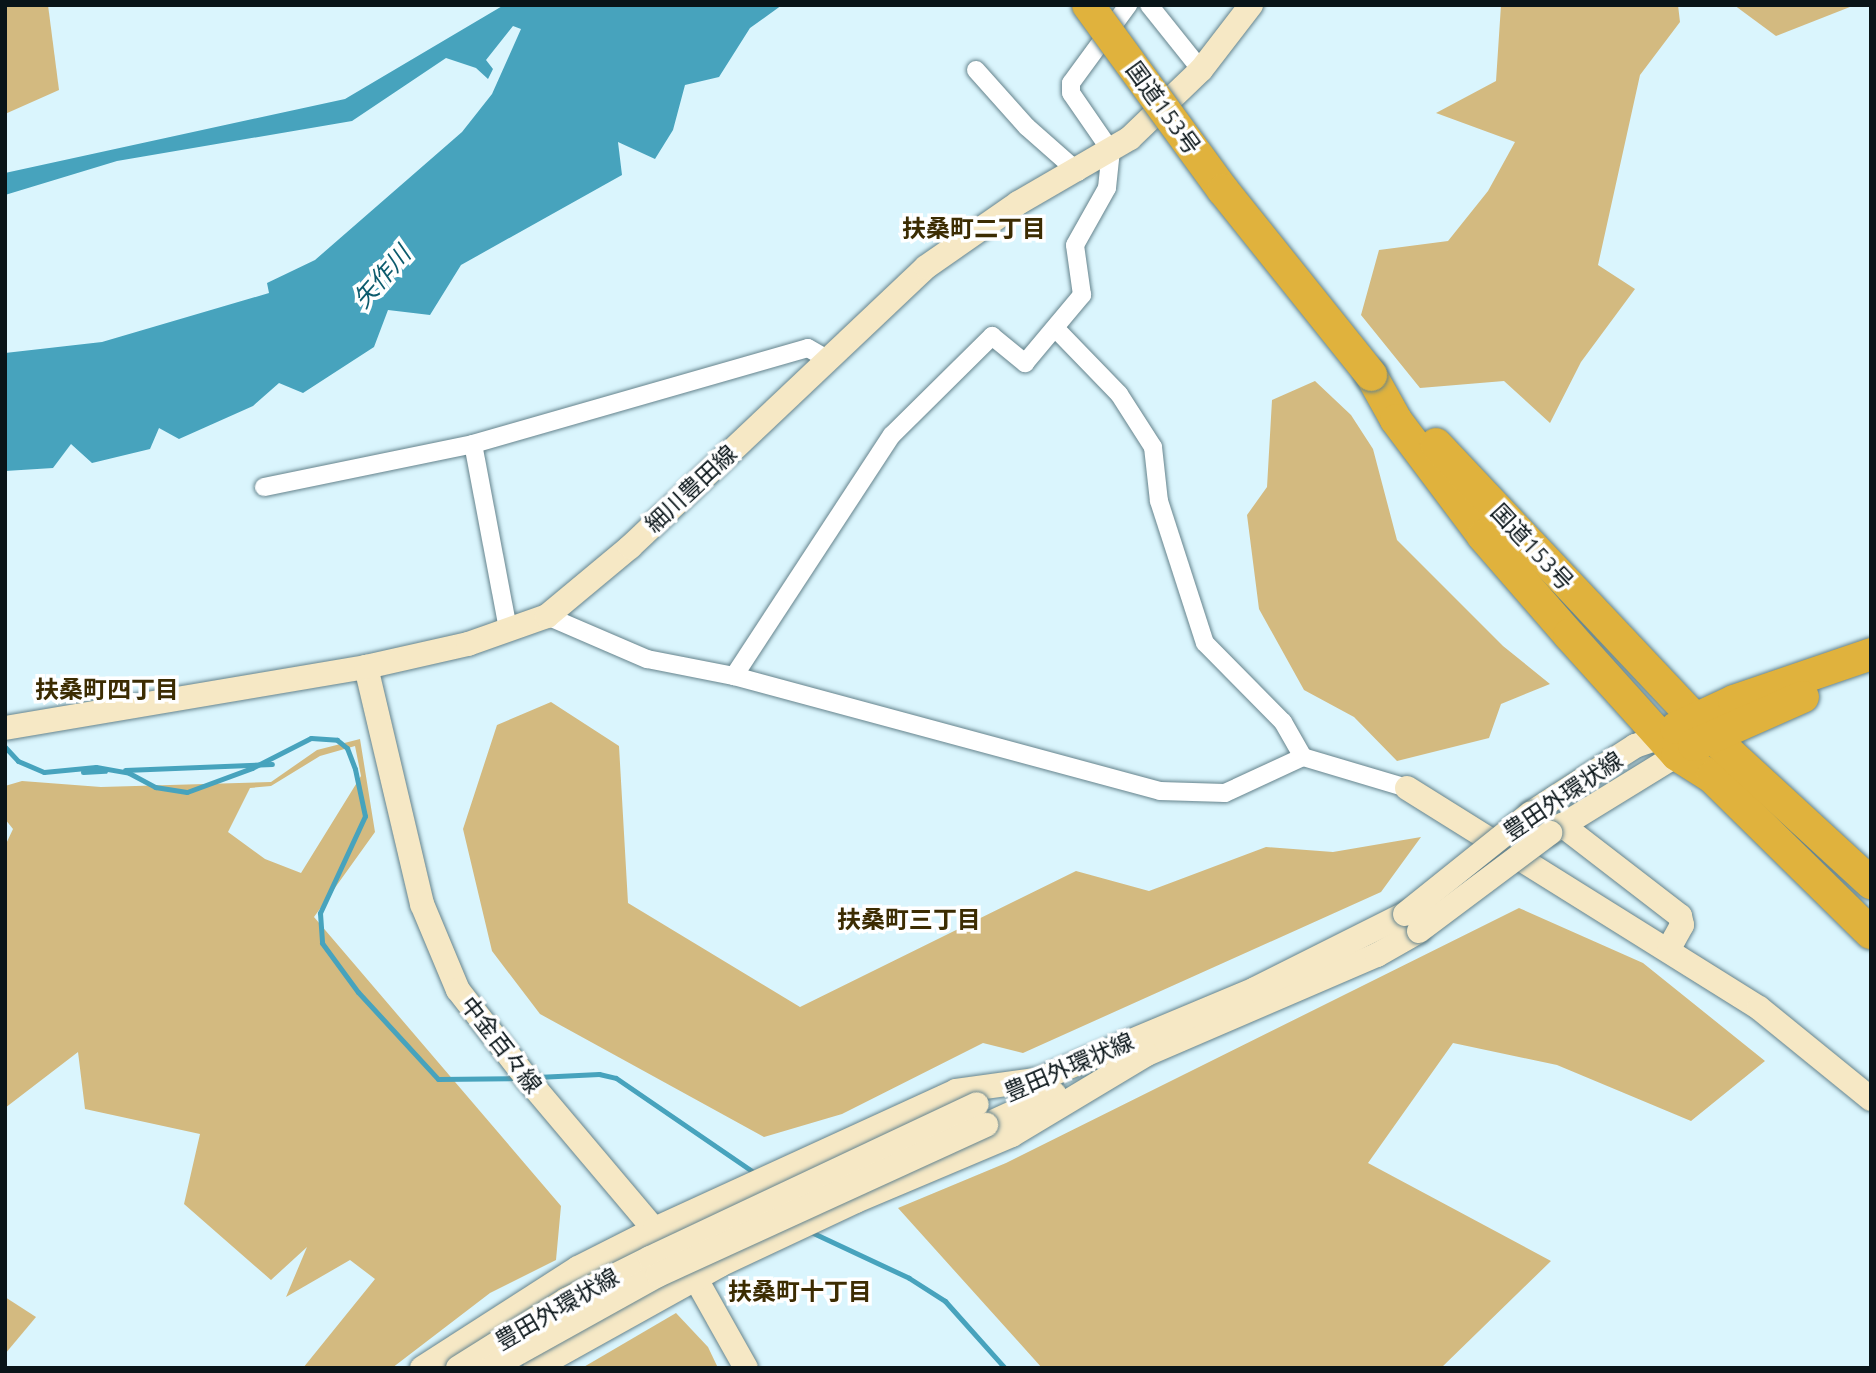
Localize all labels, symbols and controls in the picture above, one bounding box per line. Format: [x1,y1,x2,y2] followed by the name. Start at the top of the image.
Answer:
[1120,56,1206,160] street label: 国道153号
[902,215,1046,243] district label: 扶桑町二丁目
[348,240,416,314] water label: 矢作川
[640,440,742,538] street label: 細川豊田線
[1485,498,1579,596] street label: 国道153号
[35,676,179,704] district label: 扶桑町四丁目
[1498,746,1628,846] street label: 豊田外環状線
[837,906,981,934] district label: 扶桑町三丁目
[455,991,547,1099] street label: 中金百々線
[1000,1027,1138,1107] street label: 豊田外環状線
[490,1263,624,1355] street label: 豊田外環状線
[728,1278,872,1306] district label: 扶桑町十丁目

